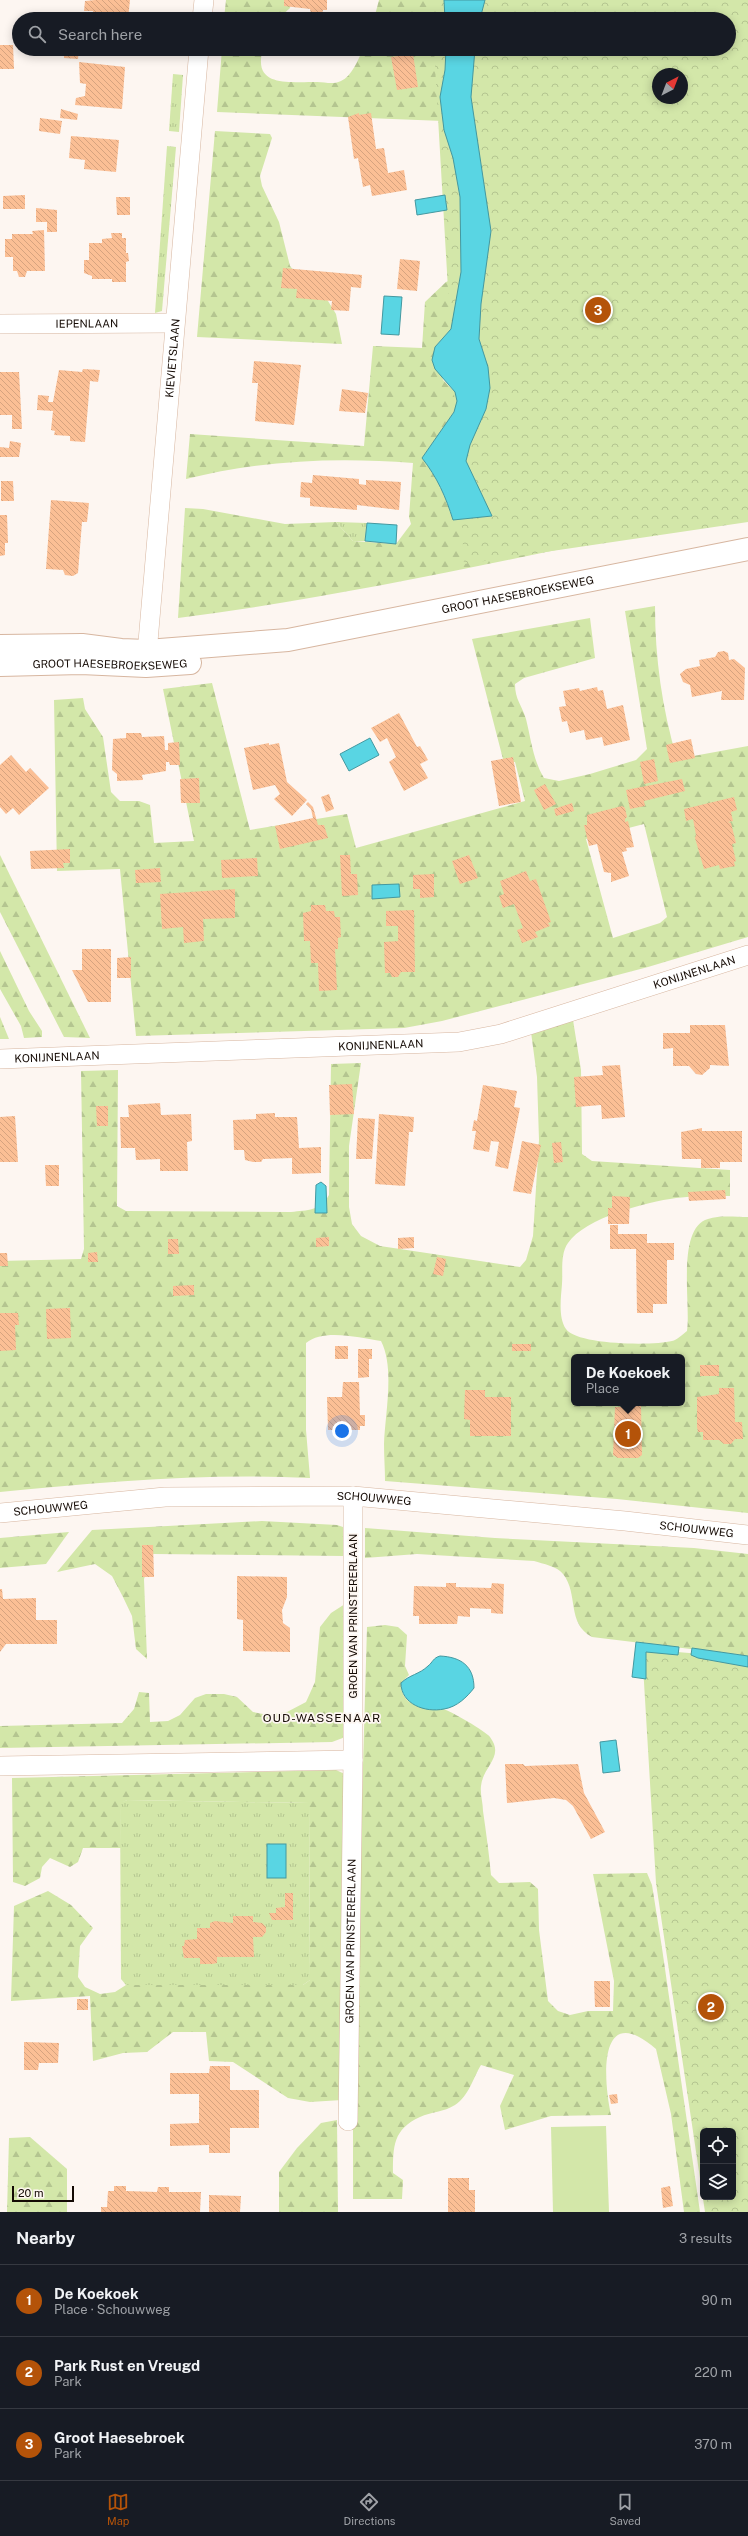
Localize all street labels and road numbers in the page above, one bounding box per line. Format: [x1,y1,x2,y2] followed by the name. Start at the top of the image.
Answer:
[56,317,118,330] street label: IEPENLAAN
[163,318,182,398] street label: KIEVIETSLAAN
[441,574,595,615] street label: GROOT HAESEBROEKSEWEG
[32,657,188,672] street label: GROOT HAESEBROEKSEWEG
[652,953,737,991] street label: KONIJNENLAAN
[338,1037,424,1052] street label: KONIJNENLAAN
[14,1049,100,1064] street label: KONIJNENLAAN
[337,1490,412,1507] street label: SCHOUWWEG
[13,1498,89,1518] street label: SCHOUWWEG
[659,1519,734,1539] street label: SCHOUWWEG
[347,1534,359,1698] street label: GROEN VAN PRINSTERERLAAN
[343,1858,358,2024] street label: GROEN VAN PRINSTERERLAAN

